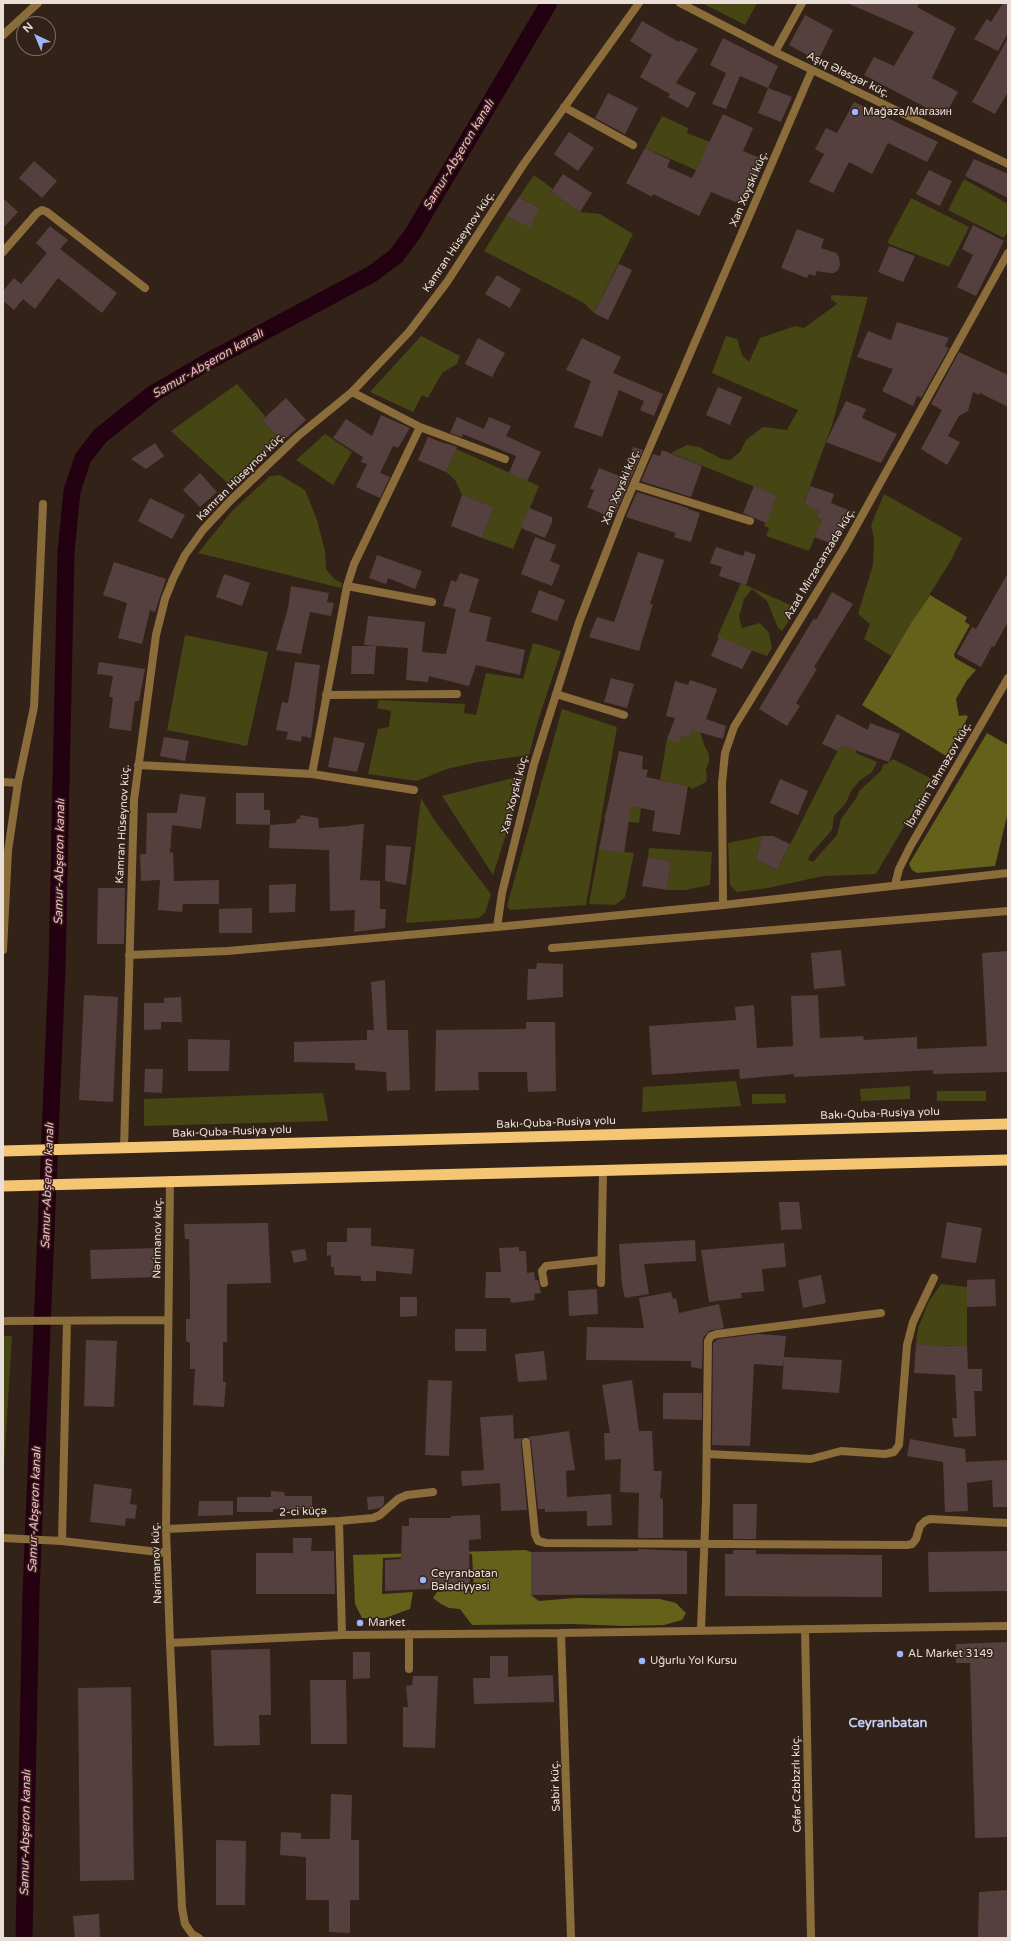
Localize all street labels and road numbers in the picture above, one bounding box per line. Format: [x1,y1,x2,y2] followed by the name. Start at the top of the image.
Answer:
[804,49,892,101] street label: Aşıq Ələsgər küç.
[727,149,771,229] street label: Xan Xoyski küç.
[420,189,498,295] street label: Kamran Hüseynov küç.
[194,430,288,524] street label: Kamran Hüseynov küç.
[599,447,643,527] street label: Xan Xoyski küç.
[782,506,858,622] street label: Azad Mirzəcanzadə küç.
[903,720,975,830] street label: İbrahim Təhməzov küç.
[499,753,531,835] street label: Xan Xoyski küç.
[113,764,133,884] street label: Kamran Hüseynov küç.
[820,1105,940,1123] street label: Bakı-Quba-Rusiya yolu
[496,1114,616,1132] street label: Bakı-Quba-Rusiya yolu
[172,1123,292,1141] street label: Bakı-Quba-Rusiya yolu
[151,1197,165,1279] street label: Nərimanov küç.
[279,1505,327,1519] street label: 2-ci küçə
[149,1522,165,1604] street label: Nərimanov küç.
[790,1735,804,1833] street label: Cəfər Czbbzrlı küç.
[549,1760,563,1812] street label: Sabir küç.

